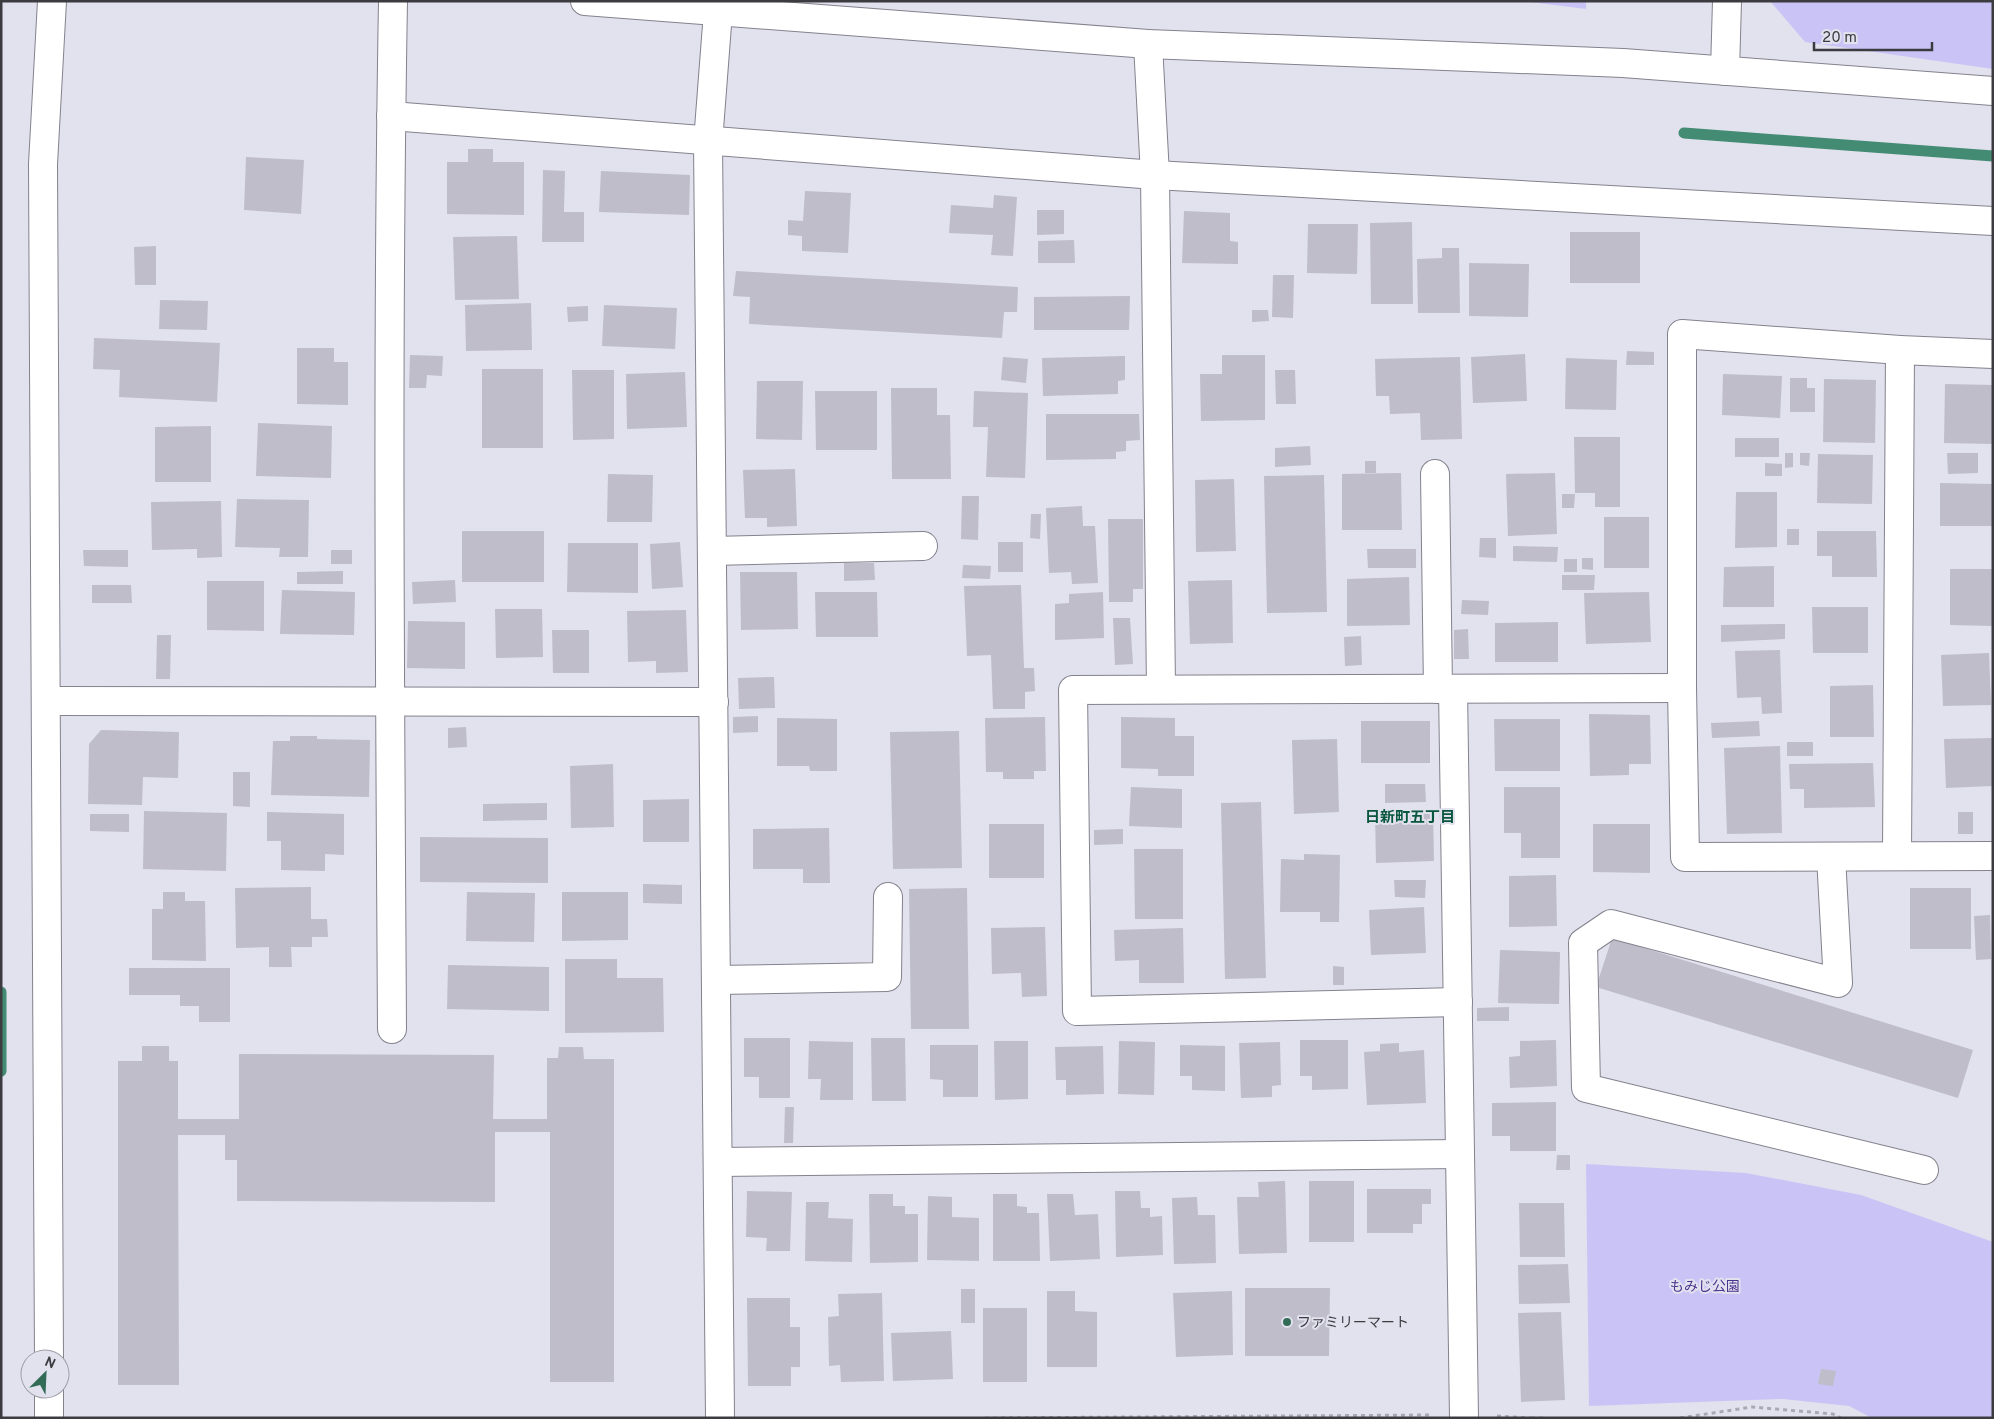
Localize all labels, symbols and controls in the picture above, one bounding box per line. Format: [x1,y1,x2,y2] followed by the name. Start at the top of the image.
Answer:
[1814,20,1932,52] scale bar
[1822,29,1857,48] text: 20 m
[1365,809,1455,828] district label: 日新町五丁目
[1670,1279,1740,1296] park label: もみじ公園
[1297,1315,1409,1332] place label: ファミリーマート
[1281,1316,1293,1328] marker: ファミリーマート
[20,1349,70,1399] north arrow
[42,1354,58,1373] text: N

